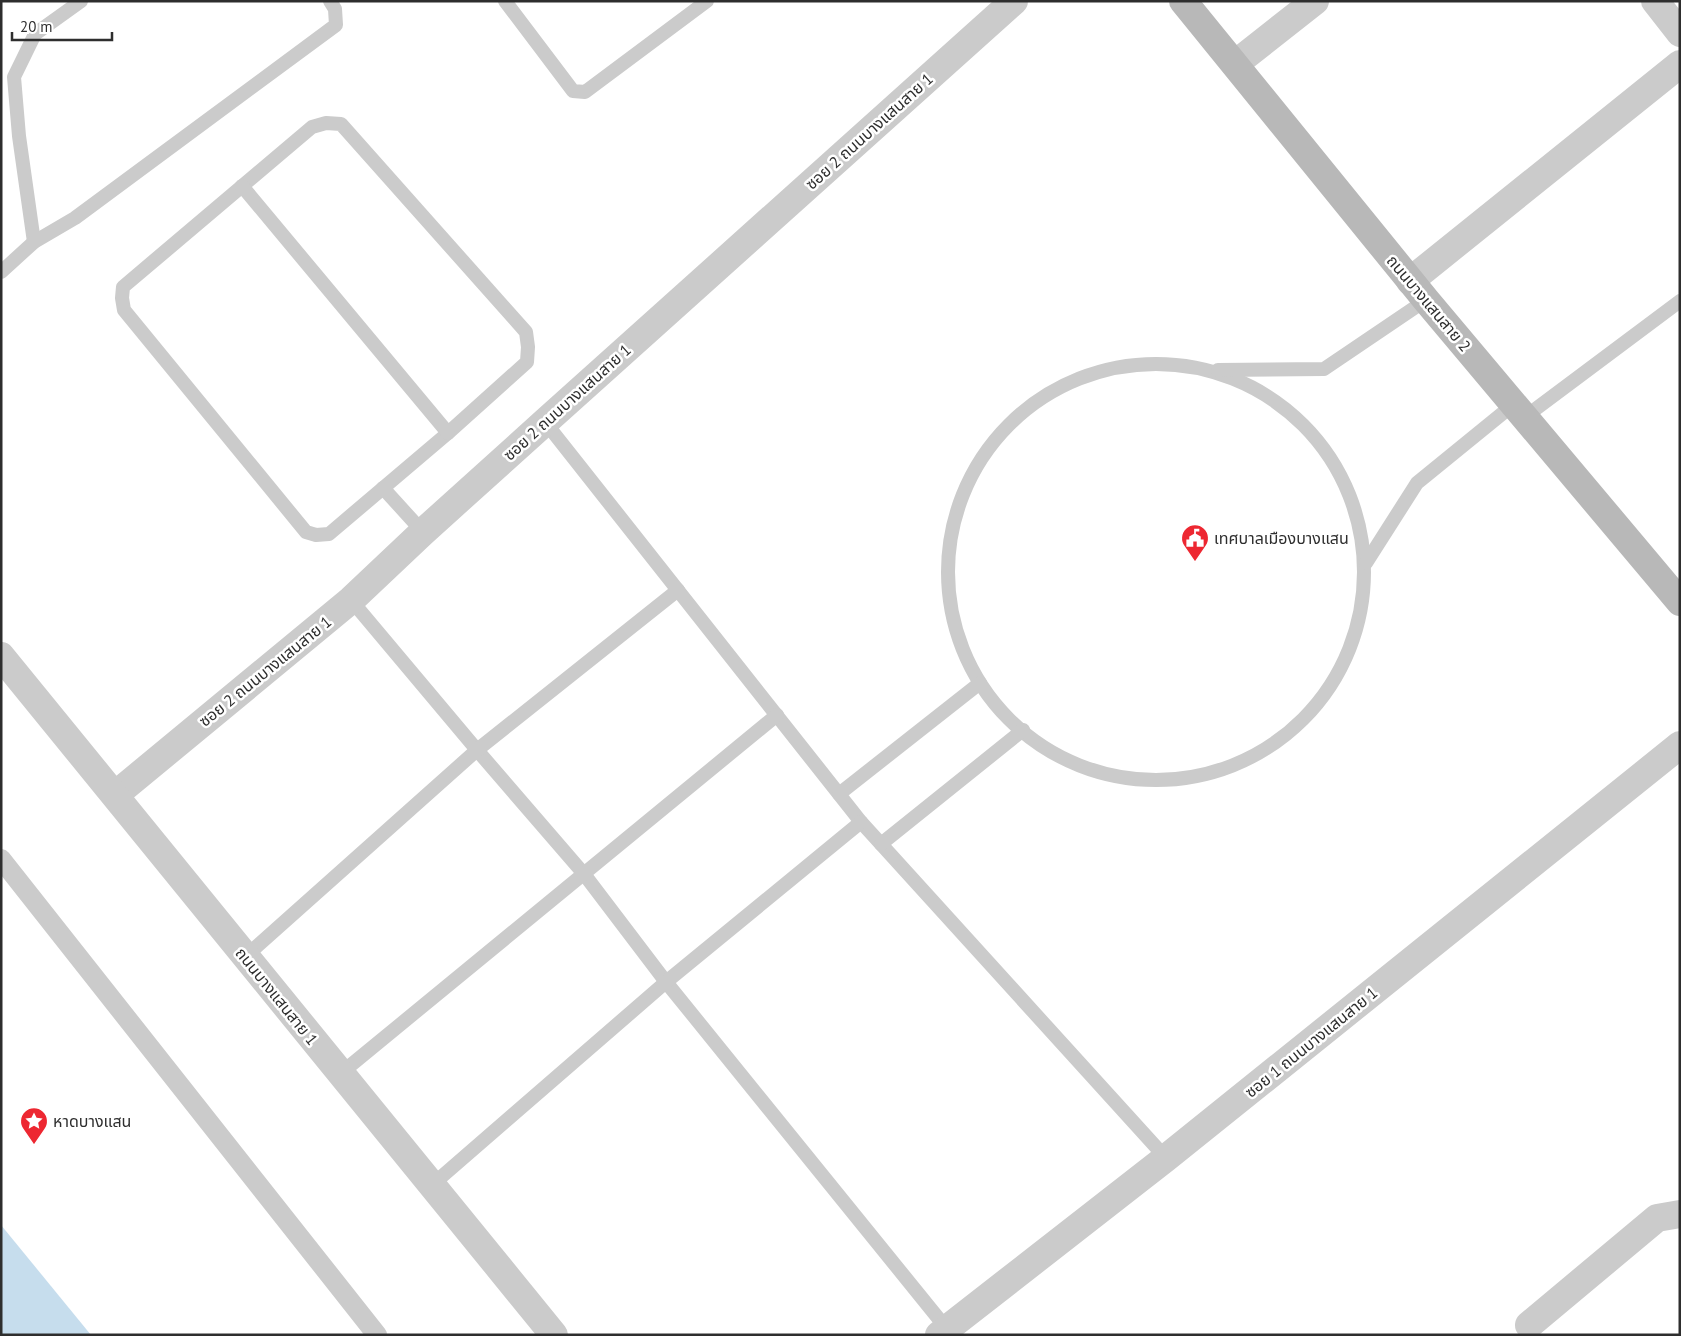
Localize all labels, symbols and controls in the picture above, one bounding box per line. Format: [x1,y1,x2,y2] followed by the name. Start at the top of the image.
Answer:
[12,10,112,42] scale bar
[20,17,53,36] text: 20 m
[801,68,937,194] street label: ซอย 2 ถนนบางแสนสาย 1
[1383,251,1475,355] street label: ถนนบางแสนสาย 2
[499,339,635,465] street label: ซอย 2 ถนนบางแสนสาย 1
[1180,523,1210,562] public building icon: เทศบาลเมืองบางแสน
[1214,528,1349,548] place label: เทศบาลเมืองบางแสน
[195,611,335,731] street label: ซอย 2 ถนนบางแสนสาย 1
[231,943,323,1049] street label: ถนนบางแสนสาย 1
[1241,982,1381,1102] street label: ซอย 1 ถนนบางแสนสาย 1
[19,1106,49,1145] place icon: หาดบางแสน
[53,1111,131,1131] place label: หาดบางแสน

